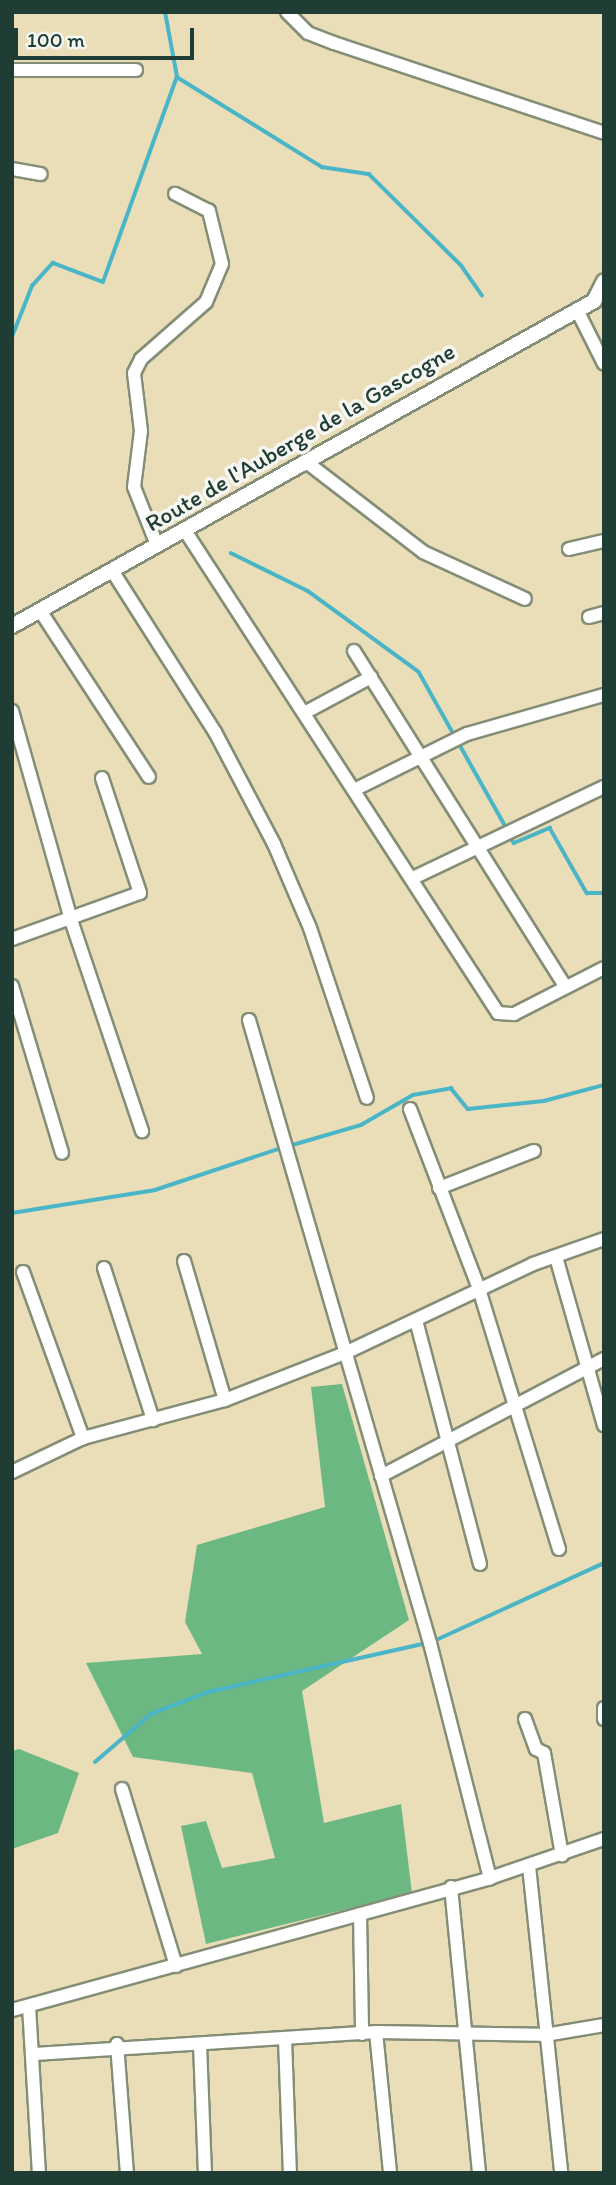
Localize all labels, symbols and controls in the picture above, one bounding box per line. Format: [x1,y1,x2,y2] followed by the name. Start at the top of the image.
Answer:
[18,14,198,58] scale bar
[27,27,85,52] text: 100 m
[140,336,460,538] street label: Route de l'Auberge de la Gascogne

